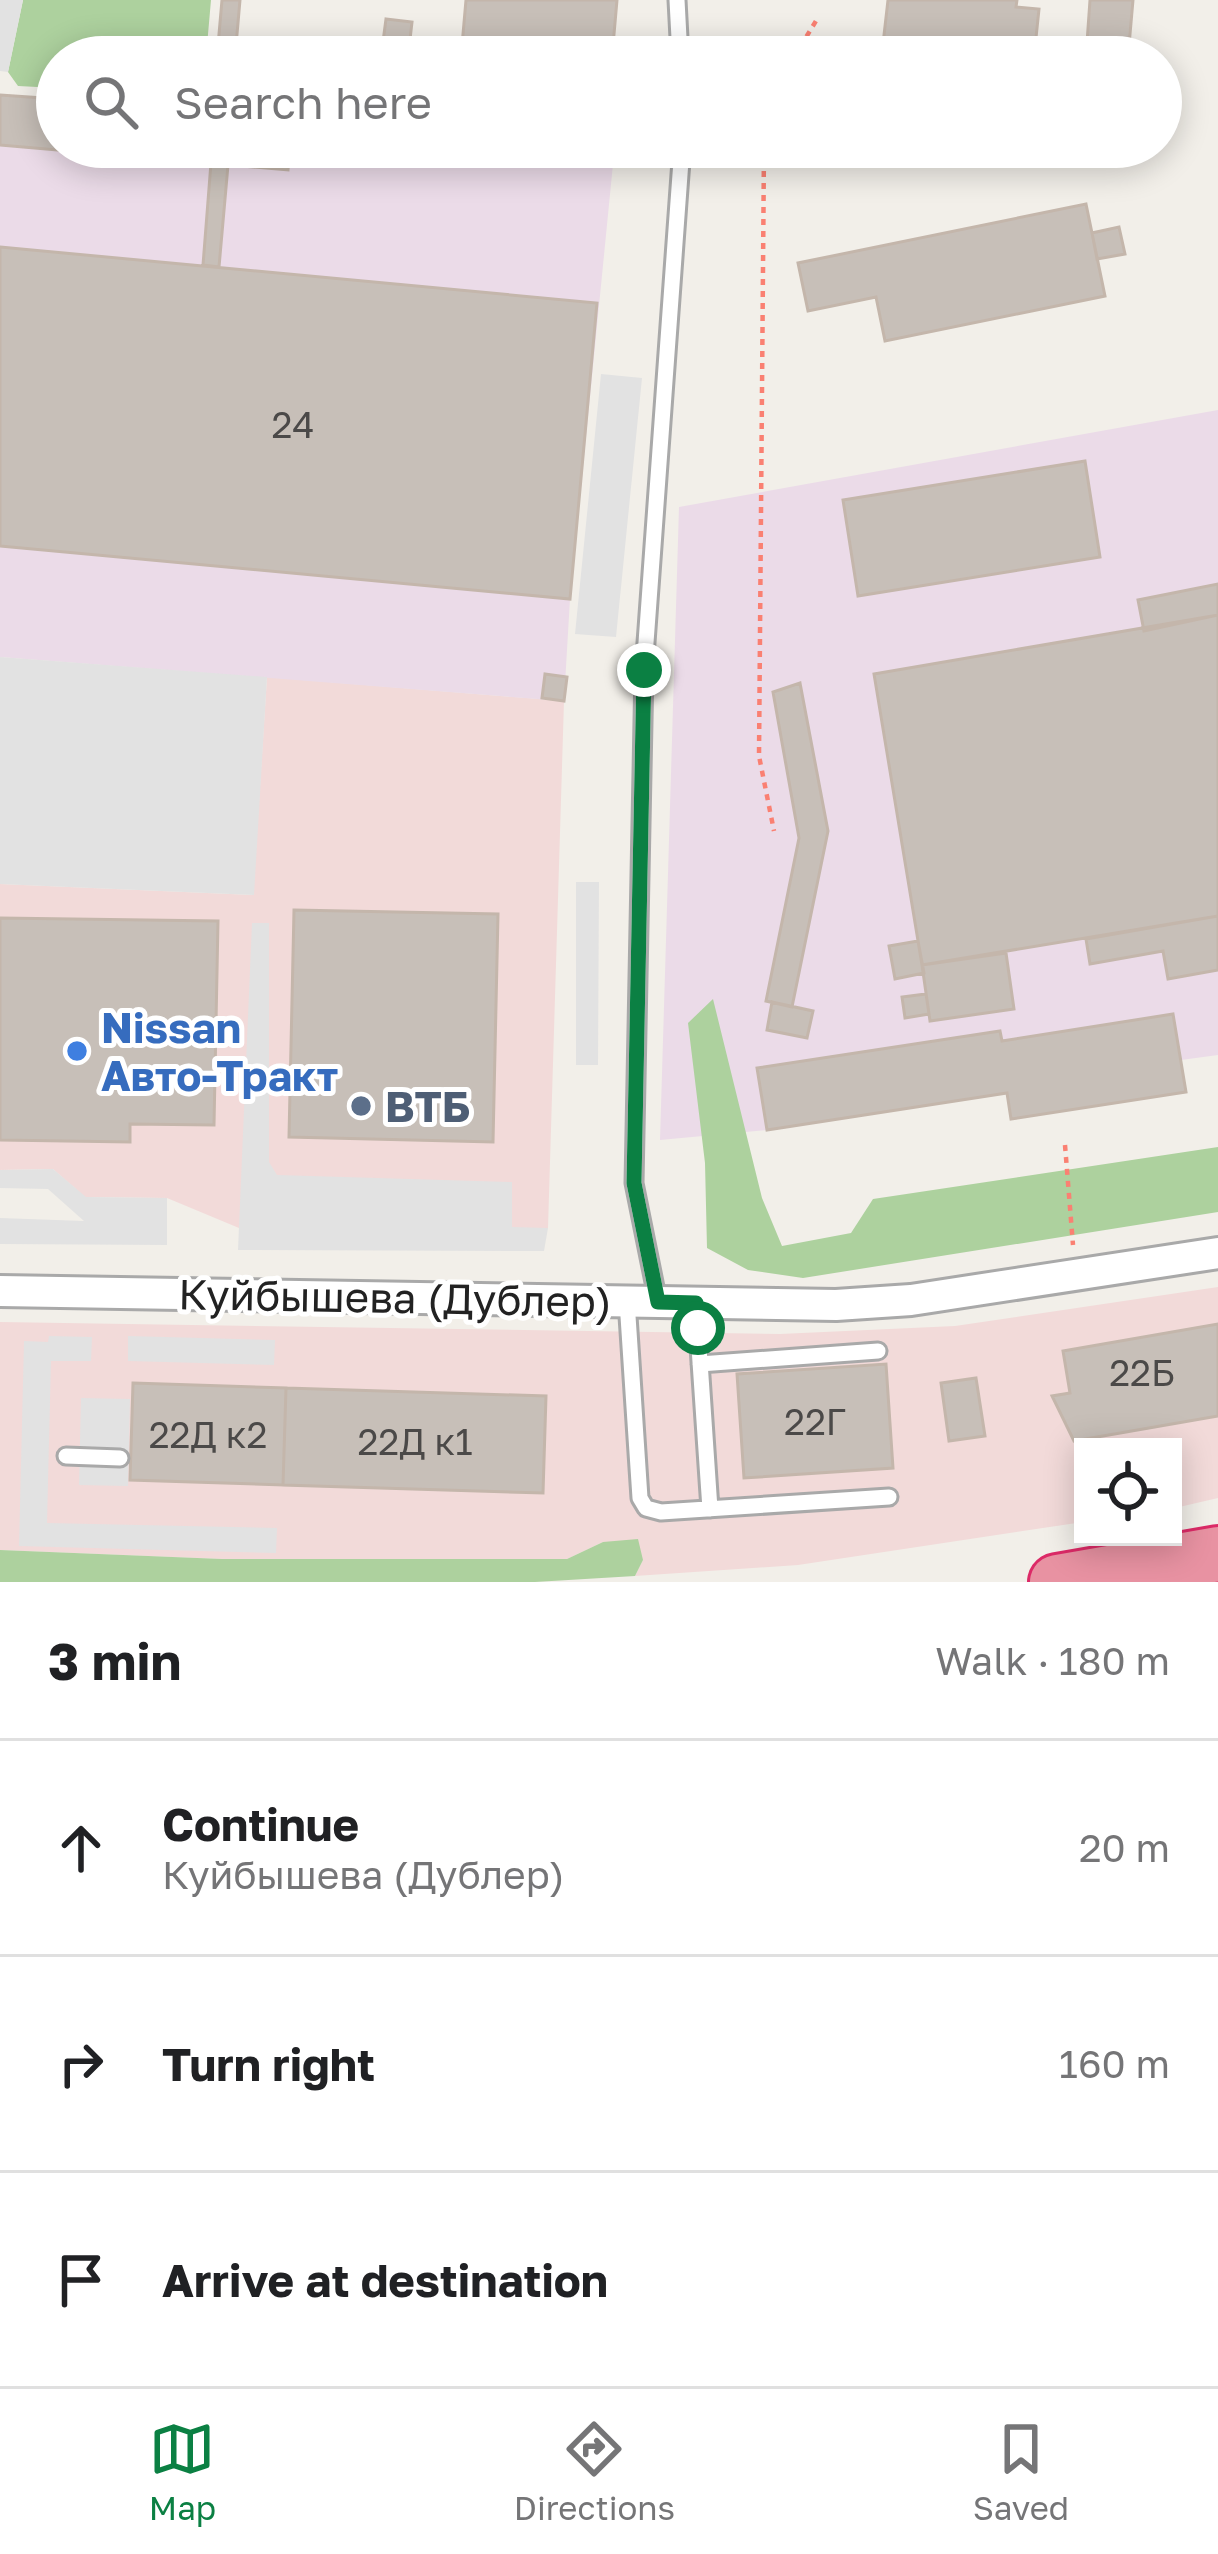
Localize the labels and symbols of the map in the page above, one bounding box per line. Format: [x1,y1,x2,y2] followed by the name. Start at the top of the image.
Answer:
[272,403,314,446] house number: 24
[617,643,671,697] route end
[101,1002,338,1100] place label: Nissan Авто-Тракт
[64,1038,90,1064] marker: Nissan Авто-Тракт
[385,1081,470,1131] place label: ВТБ
[348,1093,374,1119] marker: ВТБ
[178,1268,612,1326] street label: Куйбышева (Дублер)
[671,1301,725,1355] route start
[1109,1351,1175,1394] house number: 22Б
[784,1400,846,1443] house number: 22Г
[149,1413,267,1456] house number: 22Д к2
[357,1420,473,1463] house number: 22Д к1

